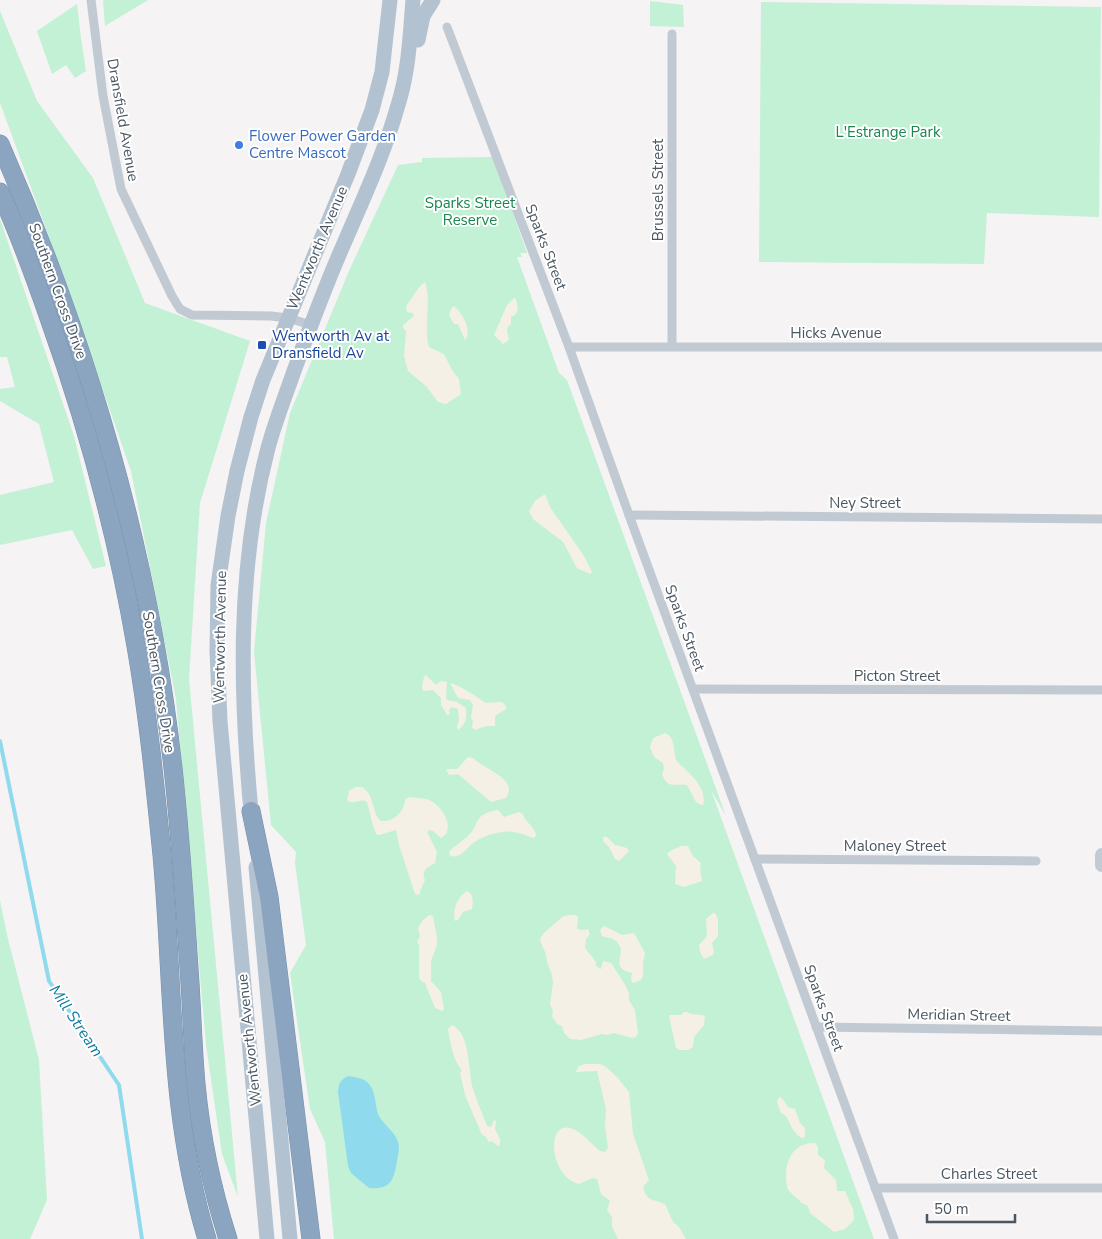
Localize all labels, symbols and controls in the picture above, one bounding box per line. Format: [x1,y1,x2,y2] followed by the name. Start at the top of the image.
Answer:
[102,57,144,183] street label: Dransfield Avenue
[836,122,941,142] park label: L'Estrange Park
[249,126,396,163] place label: Flower Power Garden Centre Mascot
[648,138,668,241] street label: Brussels Street
[233,139,245,151] marker: Flower Power Garden Centre Mascot
[282,183,352,313] street label: Wentworth Avenue
[425,193,516,230] park label: Sparks Street Reserve
[520,201,572,294] street label: Sparks Street
[24,220,92,362] street label: Southern Cross Drive
[790,323,882,343] street label: Hicks Avenue
[272,326,390,363] place label: Wentworth Av at Dransfield Av
[256,339,268,351] marker: Wentworth Av at Dransfield Av
[829,493,901,513] street label: Ney Street
[209,570,231,704] street label: Wentworth Avenue
[660,582,710,675] street label: Sparks Street
[138,610,180,754] street label: Southern Cross Drive
[854,666,941,686] street label: Picton Street
[844,836,947,856] street label: Maloney Street
[799,962,849,1055] street label: Sparks Street
[232,973,266,1107] street label: Wentworth Avenue
[44,981,108,1061] water label: Mill Stream
[907,1004,1011,1026] street label: Meridian Street
[941,1164,1038,1184] street label: Charles Street
[927,1192,1014,1224] scale bar
[934,1199,969,1219] text: 50 m

